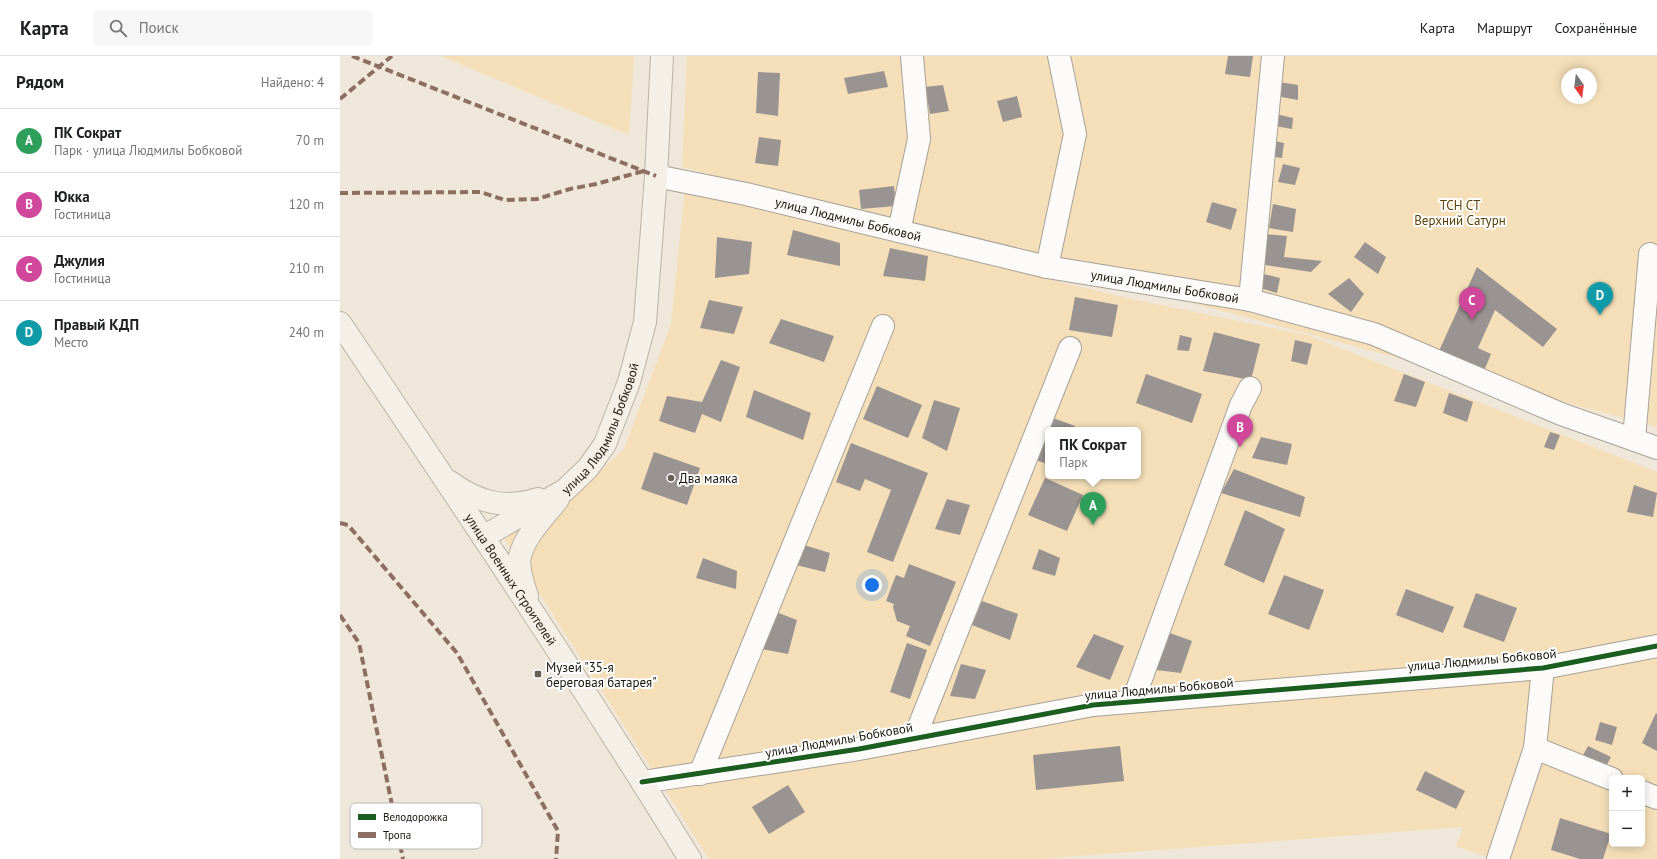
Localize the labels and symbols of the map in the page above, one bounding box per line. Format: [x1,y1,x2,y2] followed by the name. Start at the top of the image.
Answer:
[1561,68,1597,104] north arrow
[773,193,923,245] street label: улица Людмилы Бобковой
[1414,197,1506,229] park label: ТСН СТ Верхний Сатурн
[1090,266,1240,307] street label: улица Людмилы Бобковой
[1587,282,1613,315] pin: D
[1459,287,1485,320] pin: C
[557,361,642,498] street label: улица Людмилы Бобковой
[1227,414,1253,447] pin: B
[679,470,738,487] place label: Два маяка
[666,473,676,483] marker: Два маяка
[1080,492,1106,525] pin: A
[461,510,561,649] street label: улица Военных Строителей
[862,575,882,595] your location
[1407,645,1557,675] street label: улица Людмилы Бобковой
[546,659,657,691] place label: Музей "35-я береговая батарея"
[533,669,543,679] marker: Музей "35-я береговая батарея"
[1084,674,1234,704] street label: улица Людмилы Бобковой
[764,719,914,761] street label: улица Людмилы Бобковой
[350,803,482,849] legend
[383,810,448,824] text: Велодорожка
[383,828,411,842] text: Тропа

